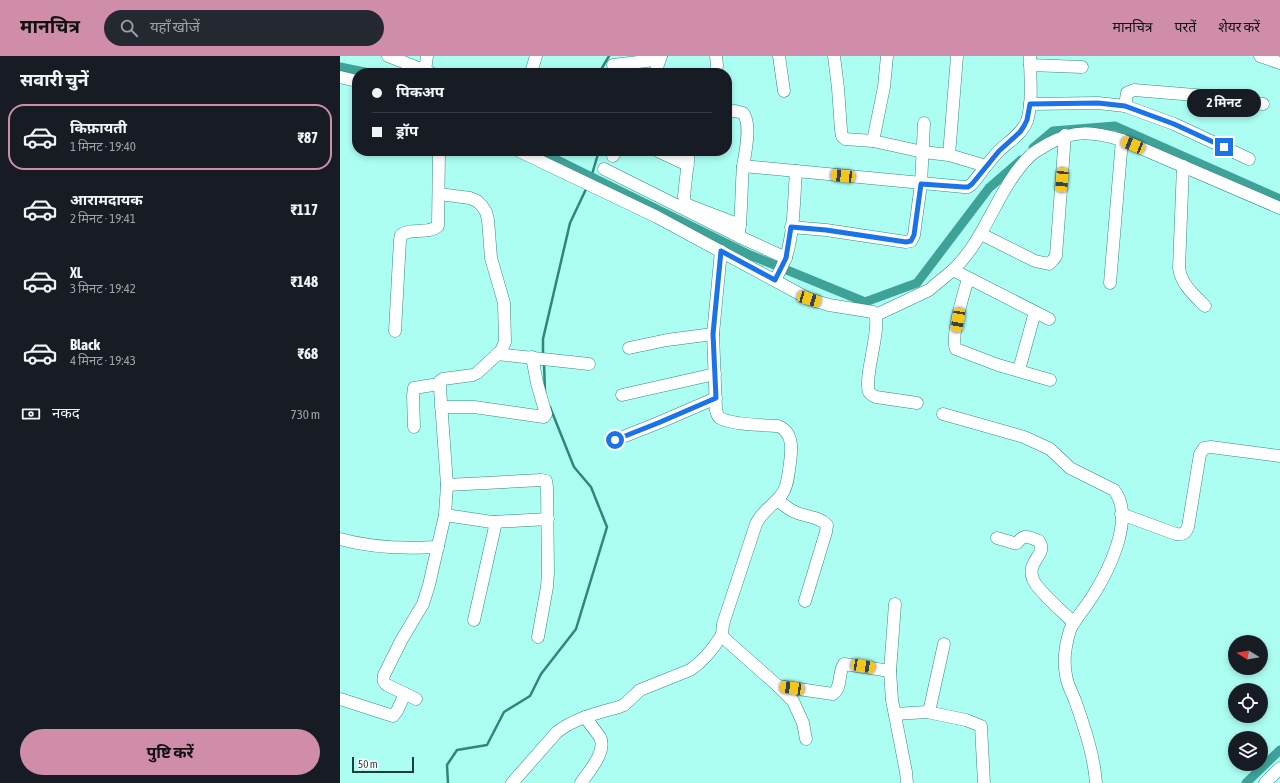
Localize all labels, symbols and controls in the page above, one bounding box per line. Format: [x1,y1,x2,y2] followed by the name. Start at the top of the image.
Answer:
[104,10,384,46] search box
[20,15,80,37] text: मानचित्र
[118,17,140,39] icon: search
[150,18,200,35] text: यहाँ खोजें
[1113,19,1153,35] text: मानचित्र
[1175,19,1196,35] text: परतें
[1218,19,1260,35] text: शेयर करें
[20,69,89,90] text: सवारी चुनें
[396,83,444,100] text: पिकअप
[1187,89,1261,117] callout: 2 मिनट
[1206,95,1242,110] text: 2 मिनट
[22,119,58,155] icon: car
[70,119,127,136] text: किफ़ायती
[396,122,418,139] text: ड्रॉप
[297,129,318,146] text: ₹87
[1120,135,1146,155] car
[1215,138,1233,156] route end
[70,139,136,154] text: 1 मिनट · 19:40
[1055,168,1069,192] car
[830,169,856,183] car
[22,191,58,227] icon: car
[70,191,143,208] text: आरामदायक
[290,201,318,218] text: ₹117
[70,211,136,226] text: 2 मिनट · 19:41
[22,263,58,299] icon: car
[70,264,83,281] text: XL
[290,273,318,290] text: ₹148
[70,281,136,296] text: 3 मिनट · 19:42
[796,290,822,308] car
[950,307,966,333] car
[22,335,58,371] icon: car
[70,336,100,353] text: Black
[297,345,318,362] text: ₹68
[70,353,136,368] text: 4 मिनट · 19:43
[20,403,42,425] icon: cash
[52,404,80,421] text: नकद
[291,407,320,422] text: 730 m
[606,431,624,449] route start
[1228,635,1268,675] north arrow
[1228,635,1268,771] map controls
[850,658,876,674] car
[779,680,805,696] car
[1228,683,1268,723] button: locate
[20,729,320,775] button: पुष्टि करें
[1228,731,1268,771] button: layers
[352,755,414,774] scale bar
[358,758,378,770] text: 50 m

